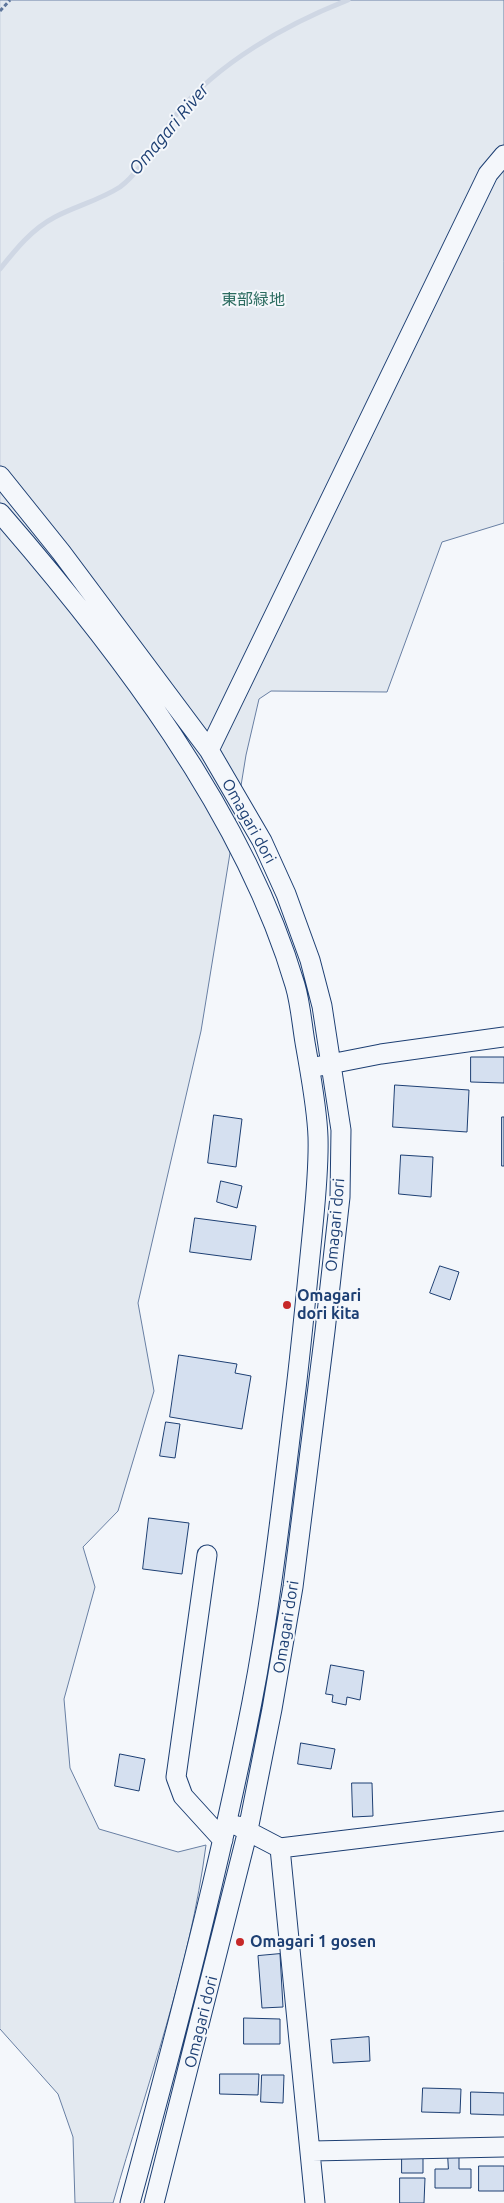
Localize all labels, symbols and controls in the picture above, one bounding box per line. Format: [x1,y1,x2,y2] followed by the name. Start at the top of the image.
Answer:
[124,79,214,179] water label: Omagari River
[221,290,285,310] park label: 東部緑地
[218,775,280,867] street label: Omagari dori
[321,1177,349,1273] street label: Omagari dori
[297,1286,361,1324] place label: Omagari dori kita
[281,1299,293,1311] marker: Omagari dori kita
[269,1579,303,1675] street label: Omagari dori
[250,1932,376,1952] place label: Omagari 1 gosen
[234,1936,246,1948] marker: Omagari 1 gosen
[180,1974,222,2070] street label: Omagari dori

